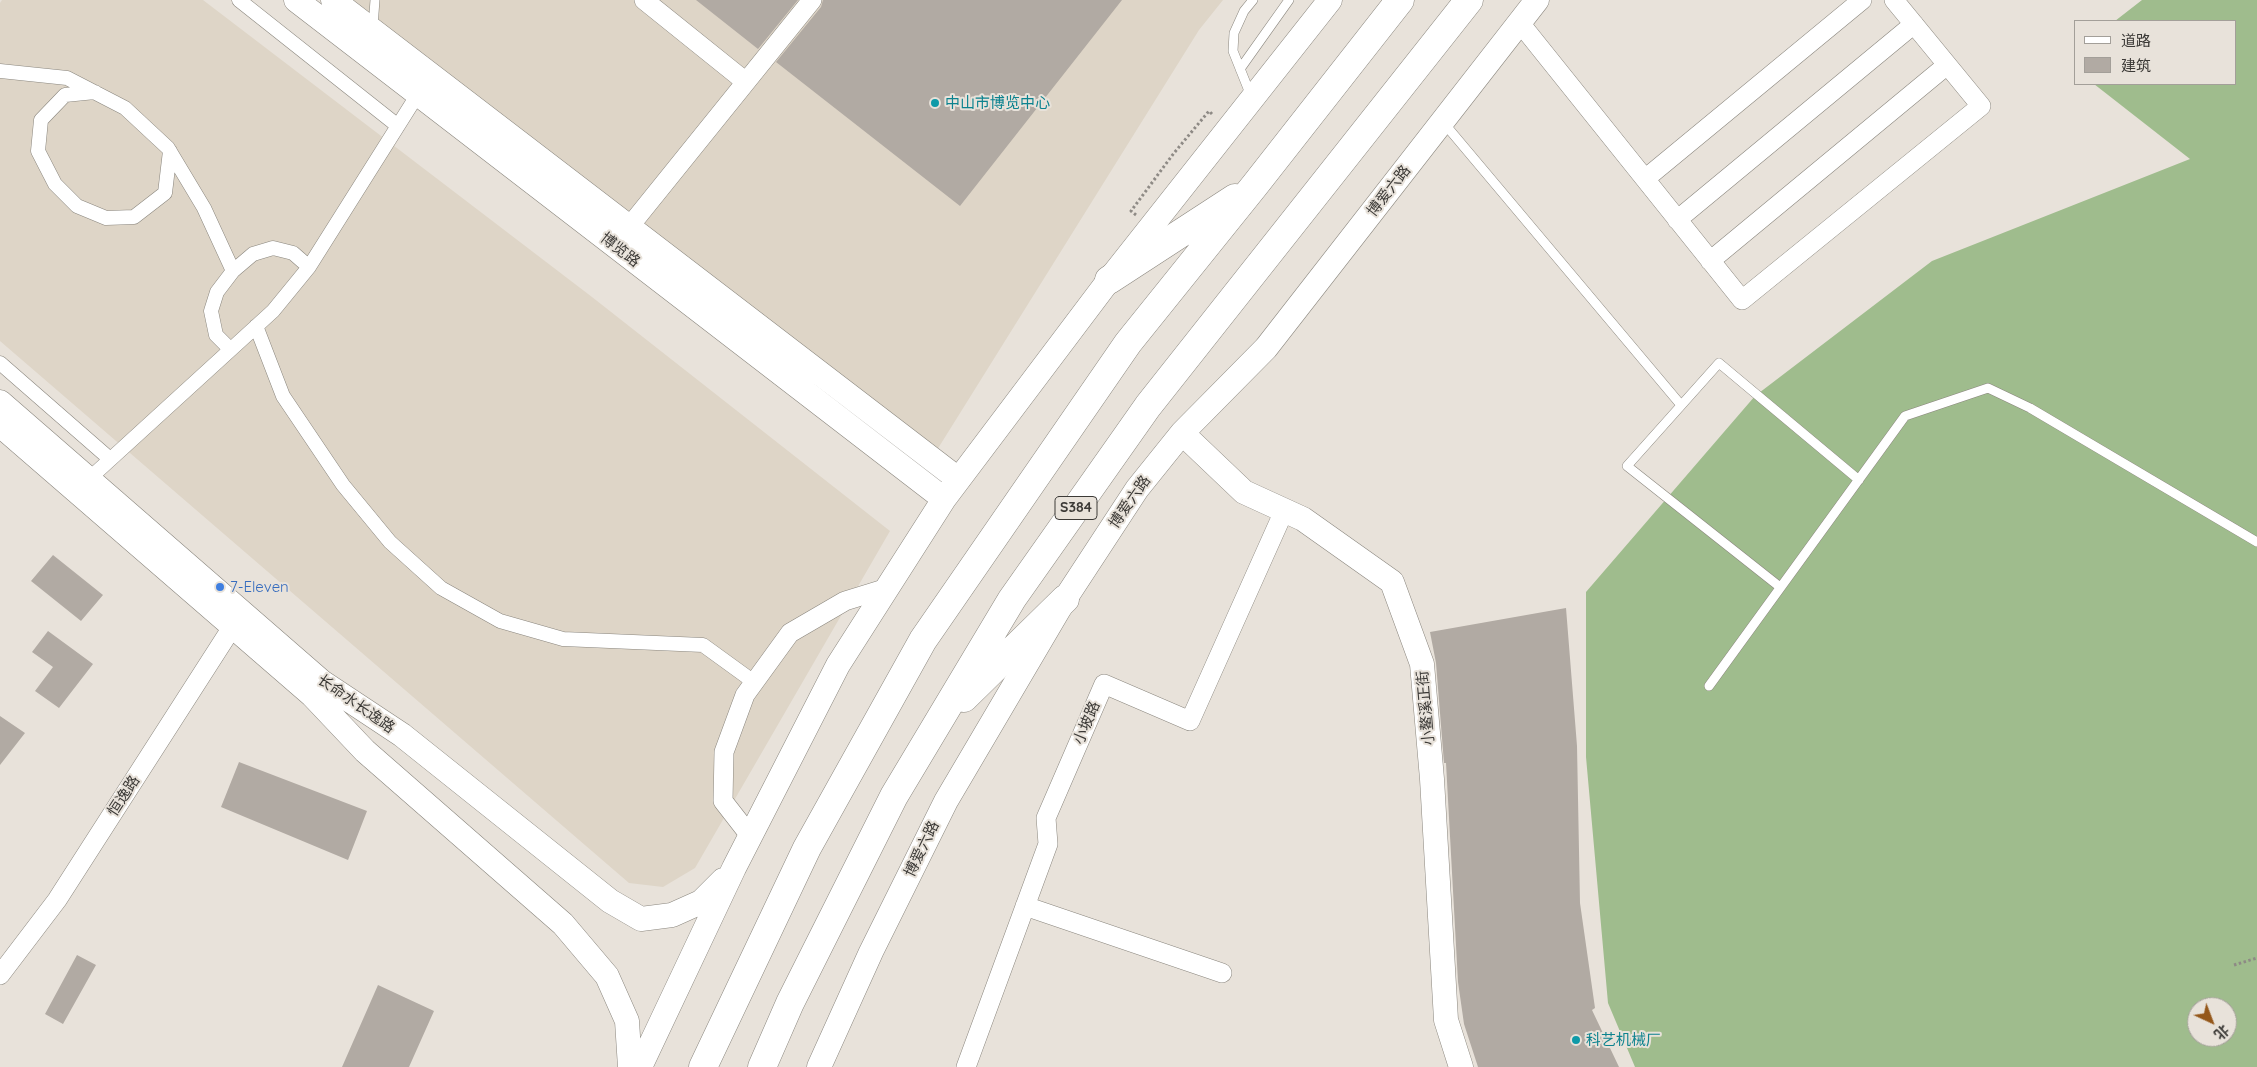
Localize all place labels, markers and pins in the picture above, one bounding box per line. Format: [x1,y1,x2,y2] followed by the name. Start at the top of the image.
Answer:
[945,94,1050,112] place label: 中山市博览中心
[929,97,941,109] marker: 中山市博览中心
[230,578,289,596] place label: 7-Eleven
[214,581,226,593] marker: 7-Eleven
[1586,1031,1661,1049] place label: 科艺机械厂
[1570,1034,1582,1046] marker: 科艺机械厂

